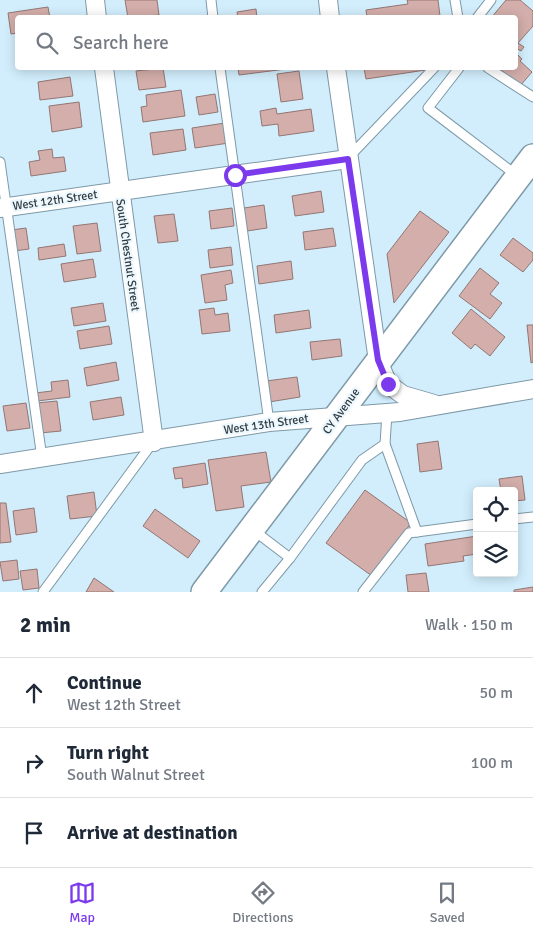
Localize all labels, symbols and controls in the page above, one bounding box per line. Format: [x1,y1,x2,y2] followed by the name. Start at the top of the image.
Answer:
[15,15,518,70] search box
[33,29,61,57] icon: search
[73,31,169,55] text: Search here
[224,164,247,187] route start
[12,187,98,214] street label: West 12th Street
[112,198,143,312] street label: South Chestnut Street
[377,373,400,396] route end
[320,385,363,437] street label: CY Avenue
[223,411,309,438] street label: West 13th Street
[473,487,518,577] map controls
[473,487,518,532] button: locate
[473,532,518,577] button: layers
[20,612,71,638] text: 2 min
[425,615,513,635] text: Walk · 150 m
[67,671,142,695] text: Continue
[20,679,48,707] icon: ahead
[479,683,513,703] text: 50 m
[67,695,181,715] text: West 12th Street
[67,741,149,765] text: Turn right
[20,749,48,777] icon: right
[471,753,513,773] text: 100 m
[67,765,205,785] text: South Walnut Street
[20,819,48,847] icon: arrive
[67,821,238,845] text: Arrive at destination
[68,879,96,926] tab: Map
[232,879,293,926] tab: Directions
[430,879,465,926] tab: Saved

